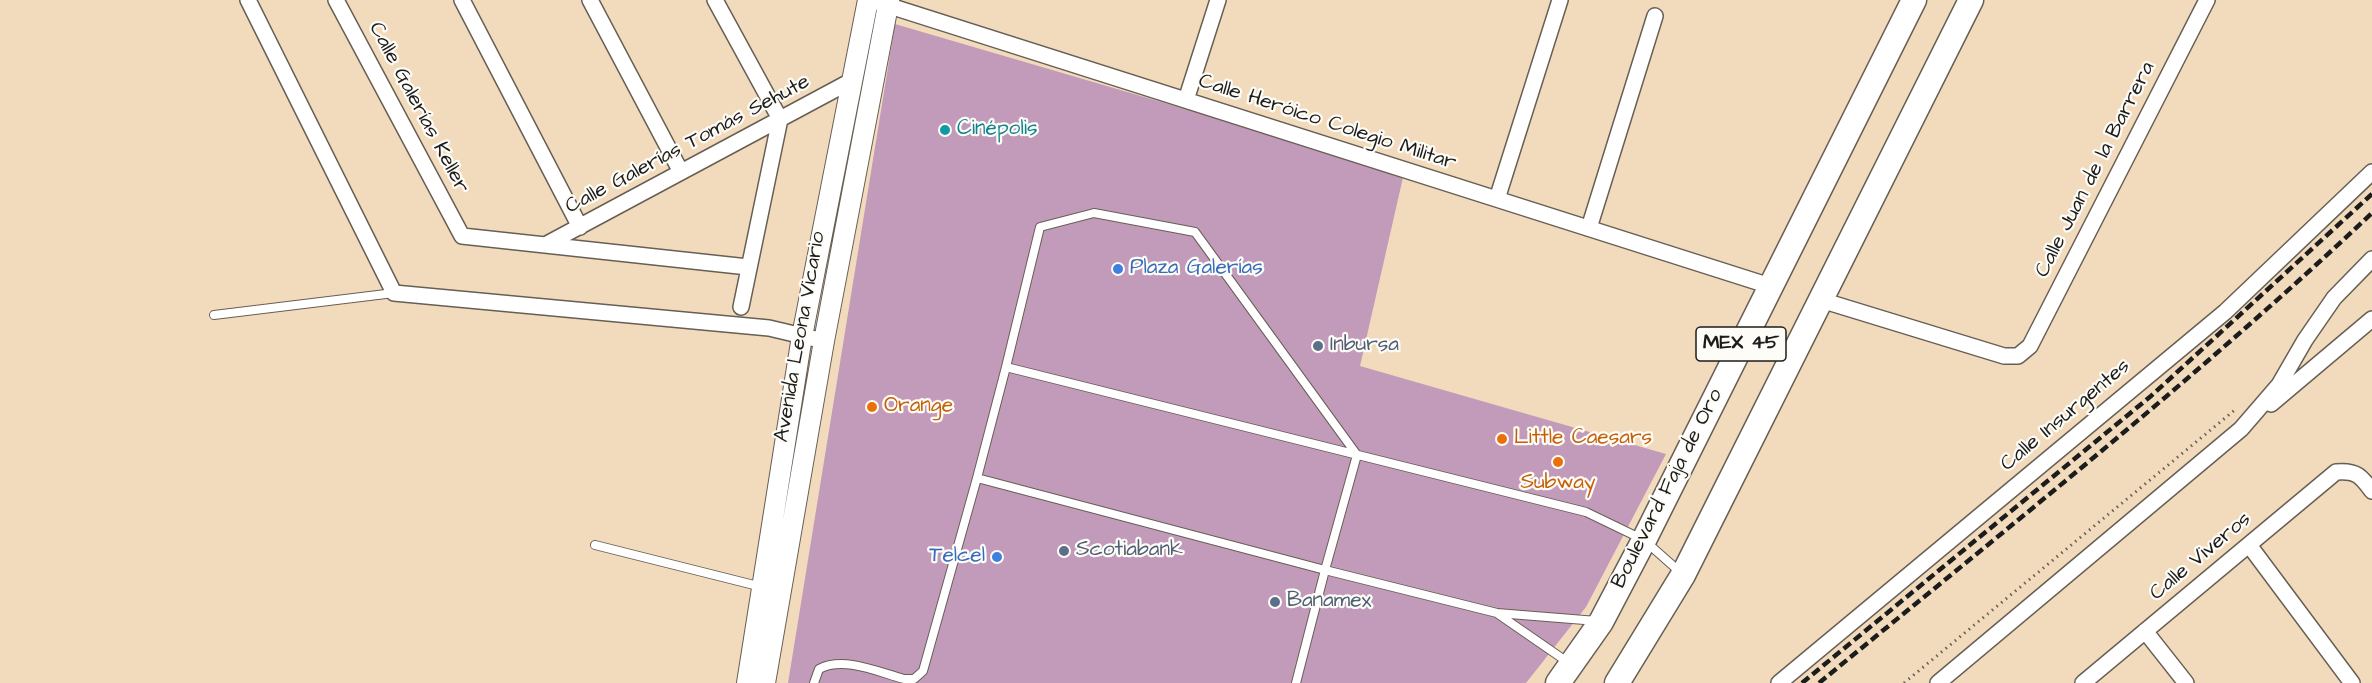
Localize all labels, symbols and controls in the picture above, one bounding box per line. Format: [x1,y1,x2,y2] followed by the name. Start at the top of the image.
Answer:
[362,18,474,198] street label: Calle Galerías Keller
[2031,58,2161,282] street label: Calle Juan de la Barrera
[1195,69,1459,177] street label: Calle Heróico Colegio Militar
[562,70,814,220] street label: Calle Galerías Tomás Sehute
[957,117,1037,143] place label: Cinépolis
[938,123,952,137] marker: Cinépolis
[770,230,832,444] street label: Avenida Leona Vicario
[1130,256,1263,282] place label: Plaza Galerías
[1111,262,1125,276] marker: Plaza Galerías
[1696,327,1786,361] road number: MEX 45
[1330,333,1399,359] place label: Inbursa
[1311,339,1325,353] marker: Inbursa
[1996,354,2136,478] street label: Calle Insurgentes
[1607,385,1729,593] street label: Boulevard Faja de Oro
[884,394,953,420] place label: Orange
[865,400,879,414] marker: Orange
[1514,426,1652,452] place label: Little Caesars
[1495,432,1509,446] marker: Little Caesars
[1551,455,1565,469] marker: Subway
[1520,471,1596,497] place label: Subway
[2145,507,2257,607] street label: Calle Viveros
[1076,538,1183,564] place label: Scotiabank
[929,544,985,570] place label: Telcel
[1057,544,1071,558] marker: Scotiabank
[990,550,1004,564] marker: Telcel
[1287,589,1371,615] place label: Banamex
[1268,595,1282,609] marker: Banamex

